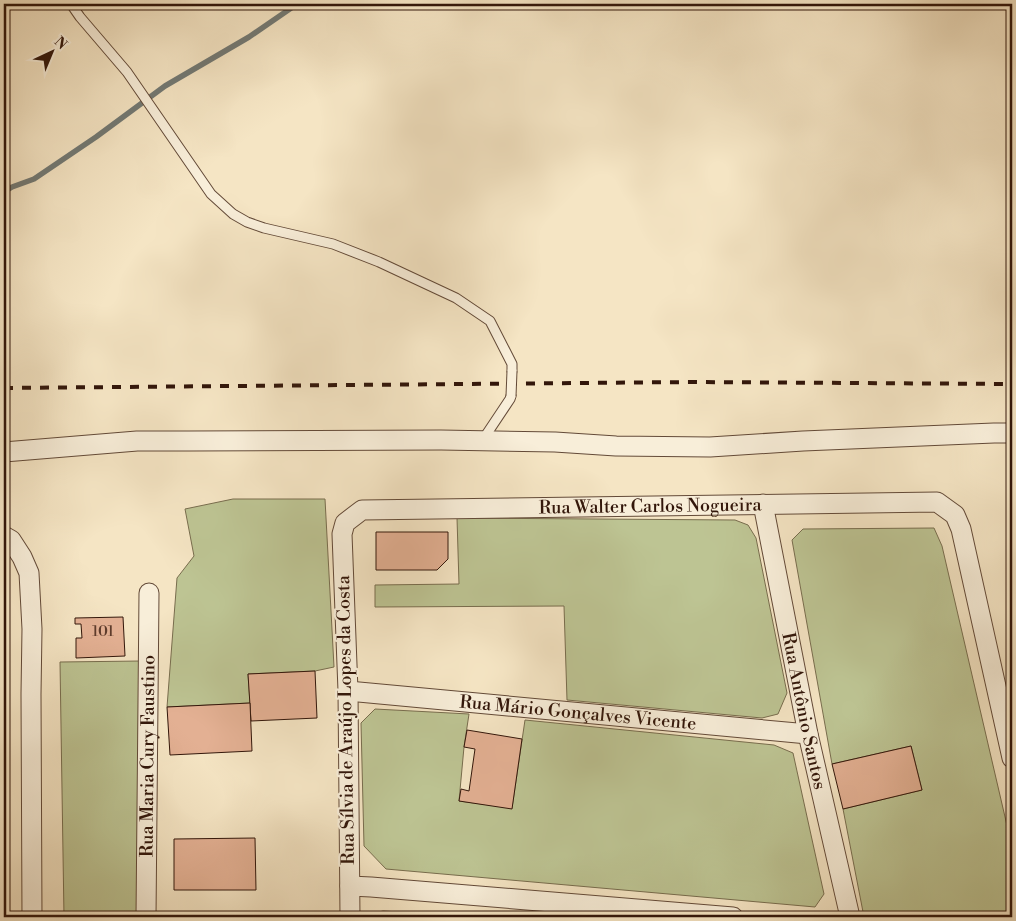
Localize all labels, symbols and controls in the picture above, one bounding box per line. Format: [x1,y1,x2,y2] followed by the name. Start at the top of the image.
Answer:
[28,28,78,78] north arrow
[50,33,71,54] text: N
[538,493,762,519] street label: Rua Walter Carlos Nogueira
[332,574,360,865] street label: Rua Sílvia de Araújo Lopes da Costa
[92,622,114,641] house number: 101
[777,630,832,792] street label: Rua Antônio Santos
[135,655,160,857] street label: Rua Maria Cury Faustino
[459,690,697,735] street label: Rua Mário Gonçalves Vicente

